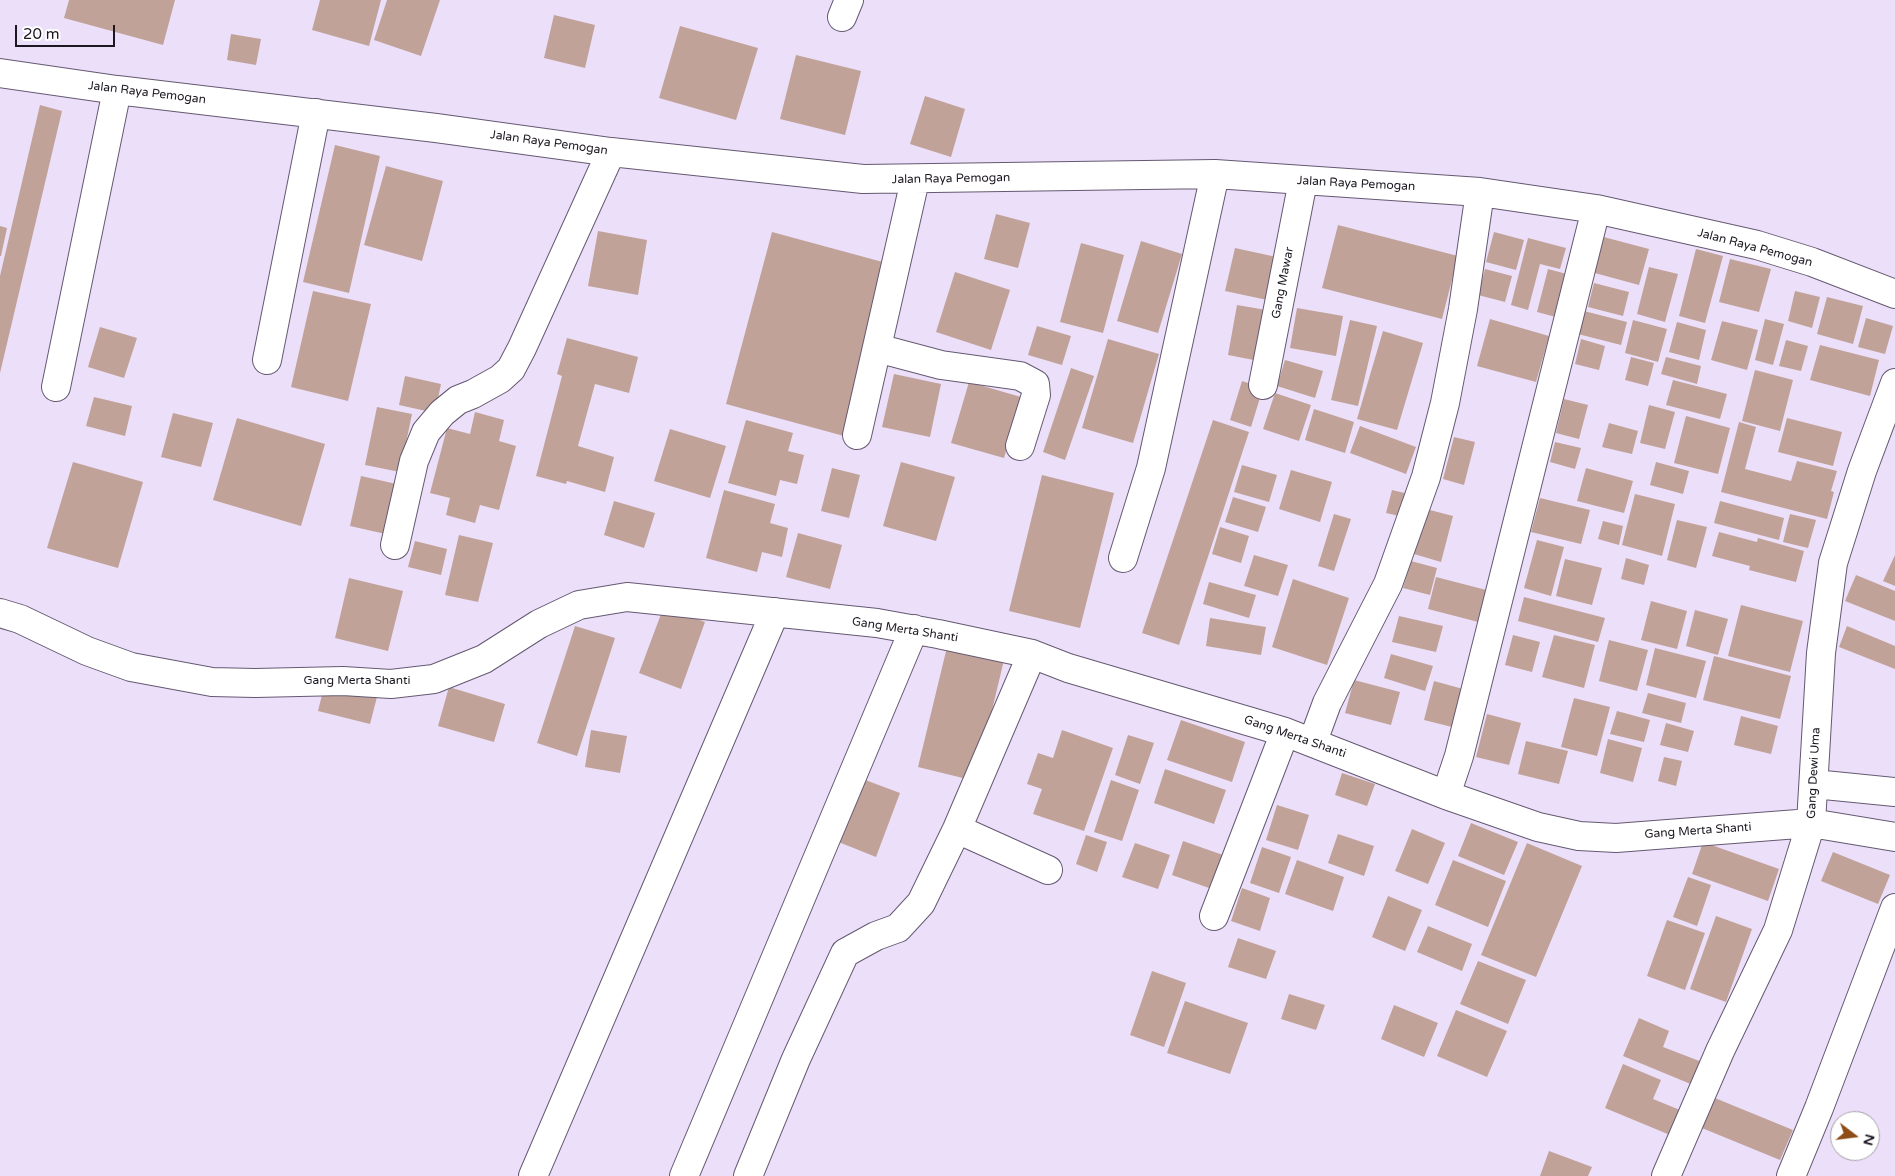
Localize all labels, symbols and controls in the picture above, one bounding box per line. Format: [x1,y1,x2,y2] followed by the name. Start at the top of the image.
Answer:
[18,15,118,47] scale bar
[23,25,60,43] text: 20 m
[87,79,207,107] street label: Jalan Raya Pemogan
[489,128,609,158] street label: Jalan Raya Pemogan
[892,171,1010,187] street label: Jalan Raya Pemogan
[1296,174,1416,194] street label: Jalan Raya Pemogan
[1696,226,1814,270] street label: Jalan Raya Pemogan
[1269,246,1297,320] street label: Gang Mawar
[851,615,959,645] street label: Gang Merta Shanti
[303,674,411,688] street label: Gang Merta Shanti
[1242,713,1348,761] street label: Gang Merta Shanti
[1804,727,1824,819] street label: Gang Dewi Uma
[1644,820,1752,842] street label: Gang Merta Shanti
[1830,1111,1880,1161] north arrow
[1859,1132,1879,1147] text: N

